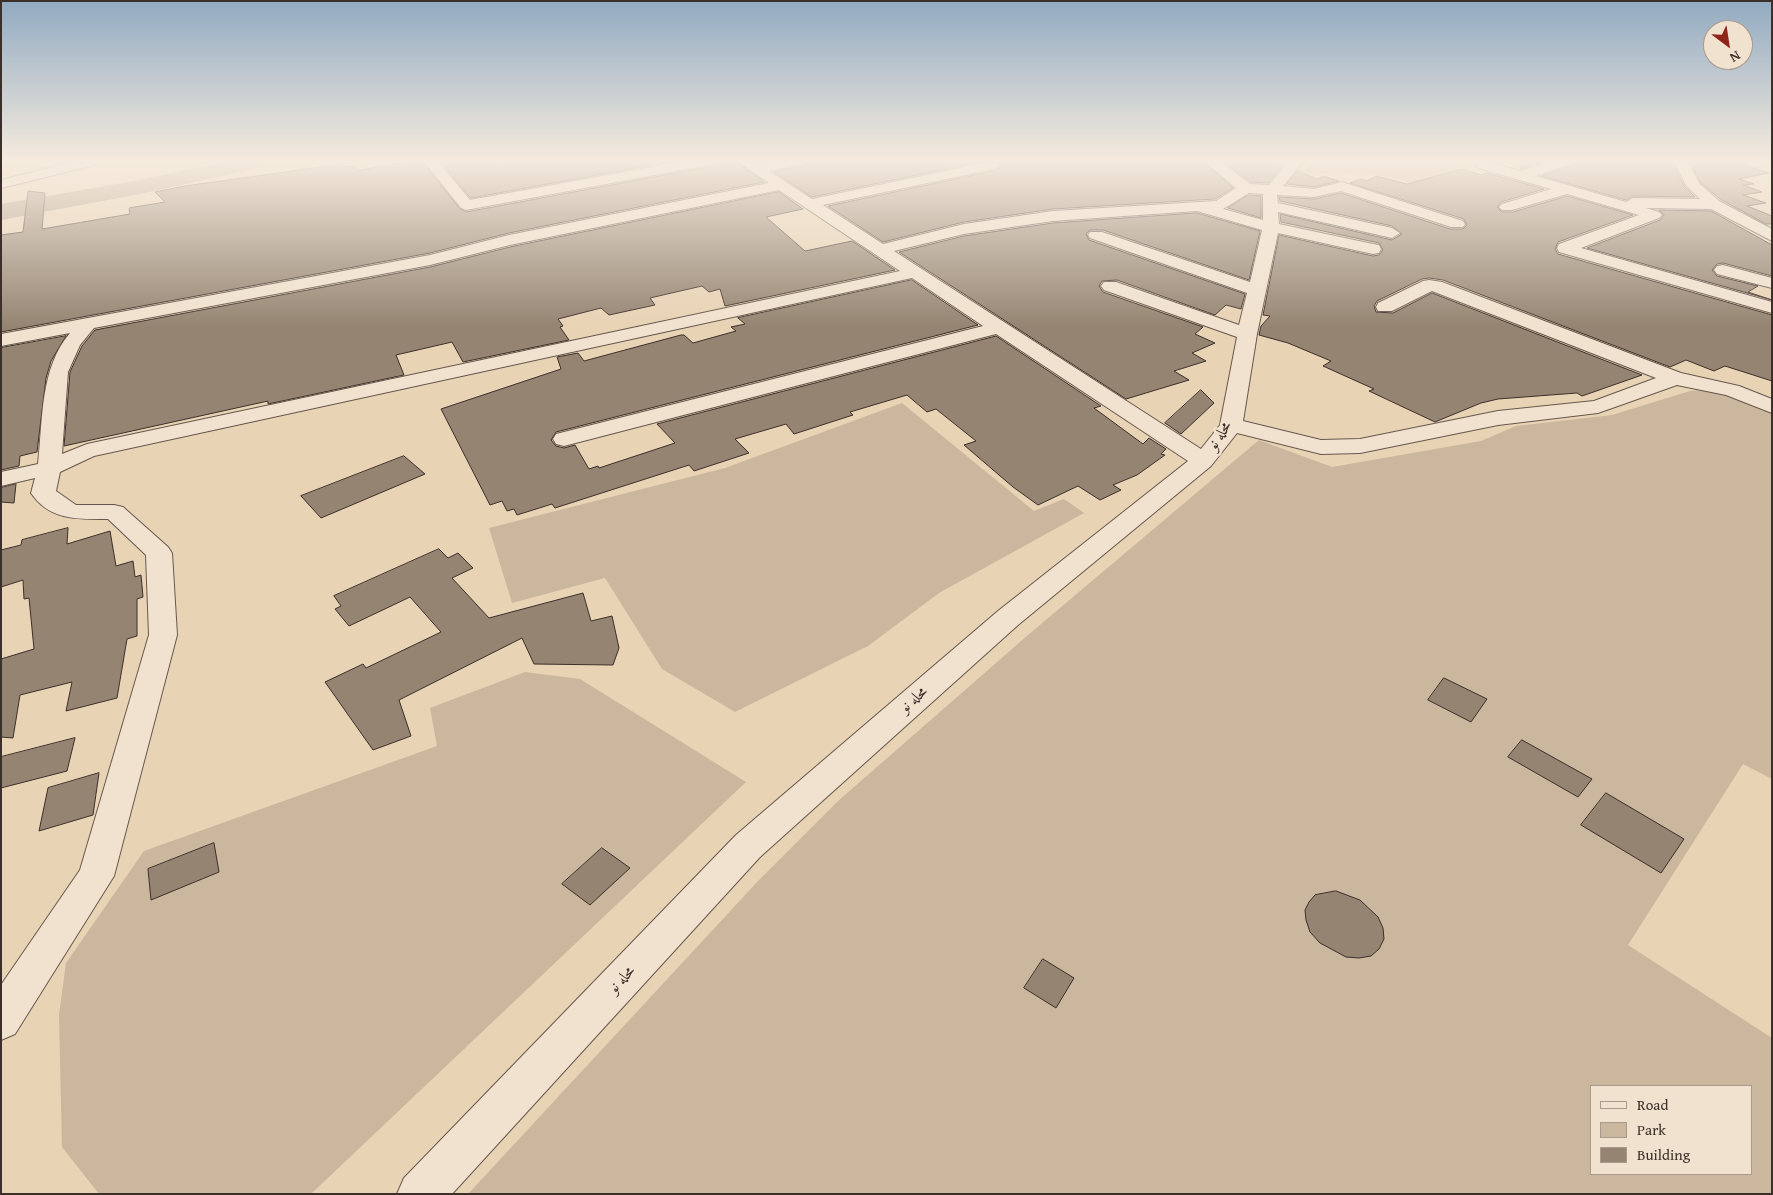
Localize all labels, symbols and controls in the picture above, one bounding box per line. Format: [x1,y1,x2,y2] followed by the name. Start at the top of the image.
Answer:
[1703,20,1753,70] north arrow
[1726,46,1744,68] text: N
[1203,418,1237,454] street label: محله نو
[896,683,932,717] street label: محله نو
[604,962,640,998] street label: محله نو
[1590,1085,1753,1175] legend
[1637,1094,1668,1115] text: Road
[1637,1119,1666,1140] text: Park
[1637,1144,1690,1165] text: Building

